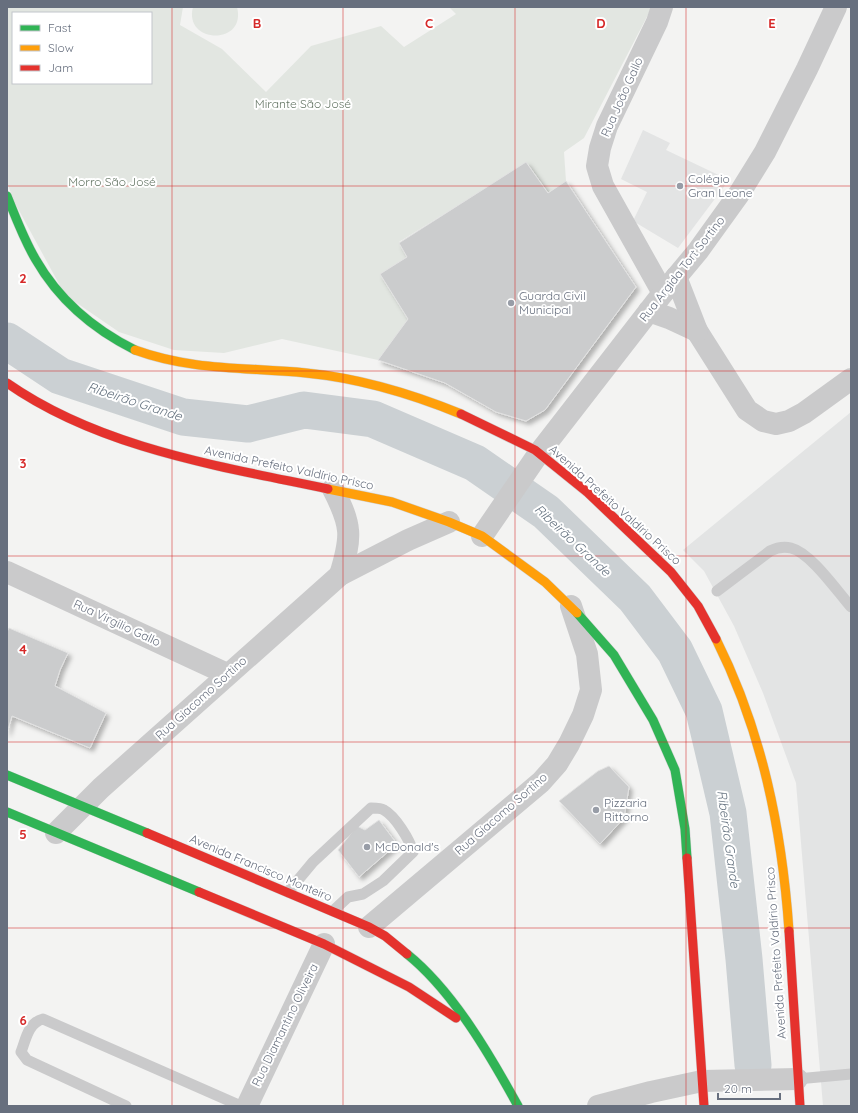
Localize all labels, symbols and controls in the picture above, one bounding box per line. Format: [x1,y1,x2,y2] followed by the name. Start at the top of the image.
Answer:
[12,12,152,84] legend
[253,15,261,31] text: B
[425,15,433,31] text: C
[596,15,606,31] text: D
[768,15,776,31] text: E
[48,20,72,35] text: Fast
[48,40,74,55] text: Slow
[597,55,646,139] street label: Rua João Gallo
[48,60,73,75] text: Jam
[255,96,351,111] park label: Mirante São José
[688,171,753,200] place label: Colégio Gran Leone
[68,174,156,189] park label: Morro São José
[675,181,685,191] marker: Colégio Gran Leone
[636,213,727,324] street label: Rua Argida Tort Sortino
[19,270,27,286] text: 2
[519,288,586,317] place label: Guarda Civil Municipal
[506,298,516,308] marker: Guarda Civil Municipal
[86,378,185,424] water label: Ribeirão Grande
[546,441,684,568] street label: Avenida Prefeito Valdírio Prisco
[203,442,375,493] street label: Avenida Prefeito Valdírio Prisco
[20,455,27,471] text: 3
[532,501,615,580] water label: Ribeirão Grande
[71,596,163,649] street label: Rua Virgilio Gallo
[19,641,27,657] text: 4
[152,653,249,743] street label: Rua Giacomo Sortino
[451,769,550,858] street label: Rua Giacomo Sortino
[714,789,744,889] water label: Ribeirão Grande
[604,795,649,824] place label: Pizzaria Rittorno
[591,805,601,815] marker: Pizzaria Rittorno
[19,826,27,842] text: 5
[188,831,335,904] street label: Avenida Francisco Monteiro
[375,839,440,854] place label: McDonald's
[362,842,372,852] marker: McDonald's
[762,866,789,1040] street label: Avenida Prefeito Valdírio Prisco
[248,961,321,1089] street label: Rua Diamantino Oliveira
[19,1012,27,1028] text: 6
[718,1075,780,1101] scale bar
[724,1081,752,1096] text: 20 m

